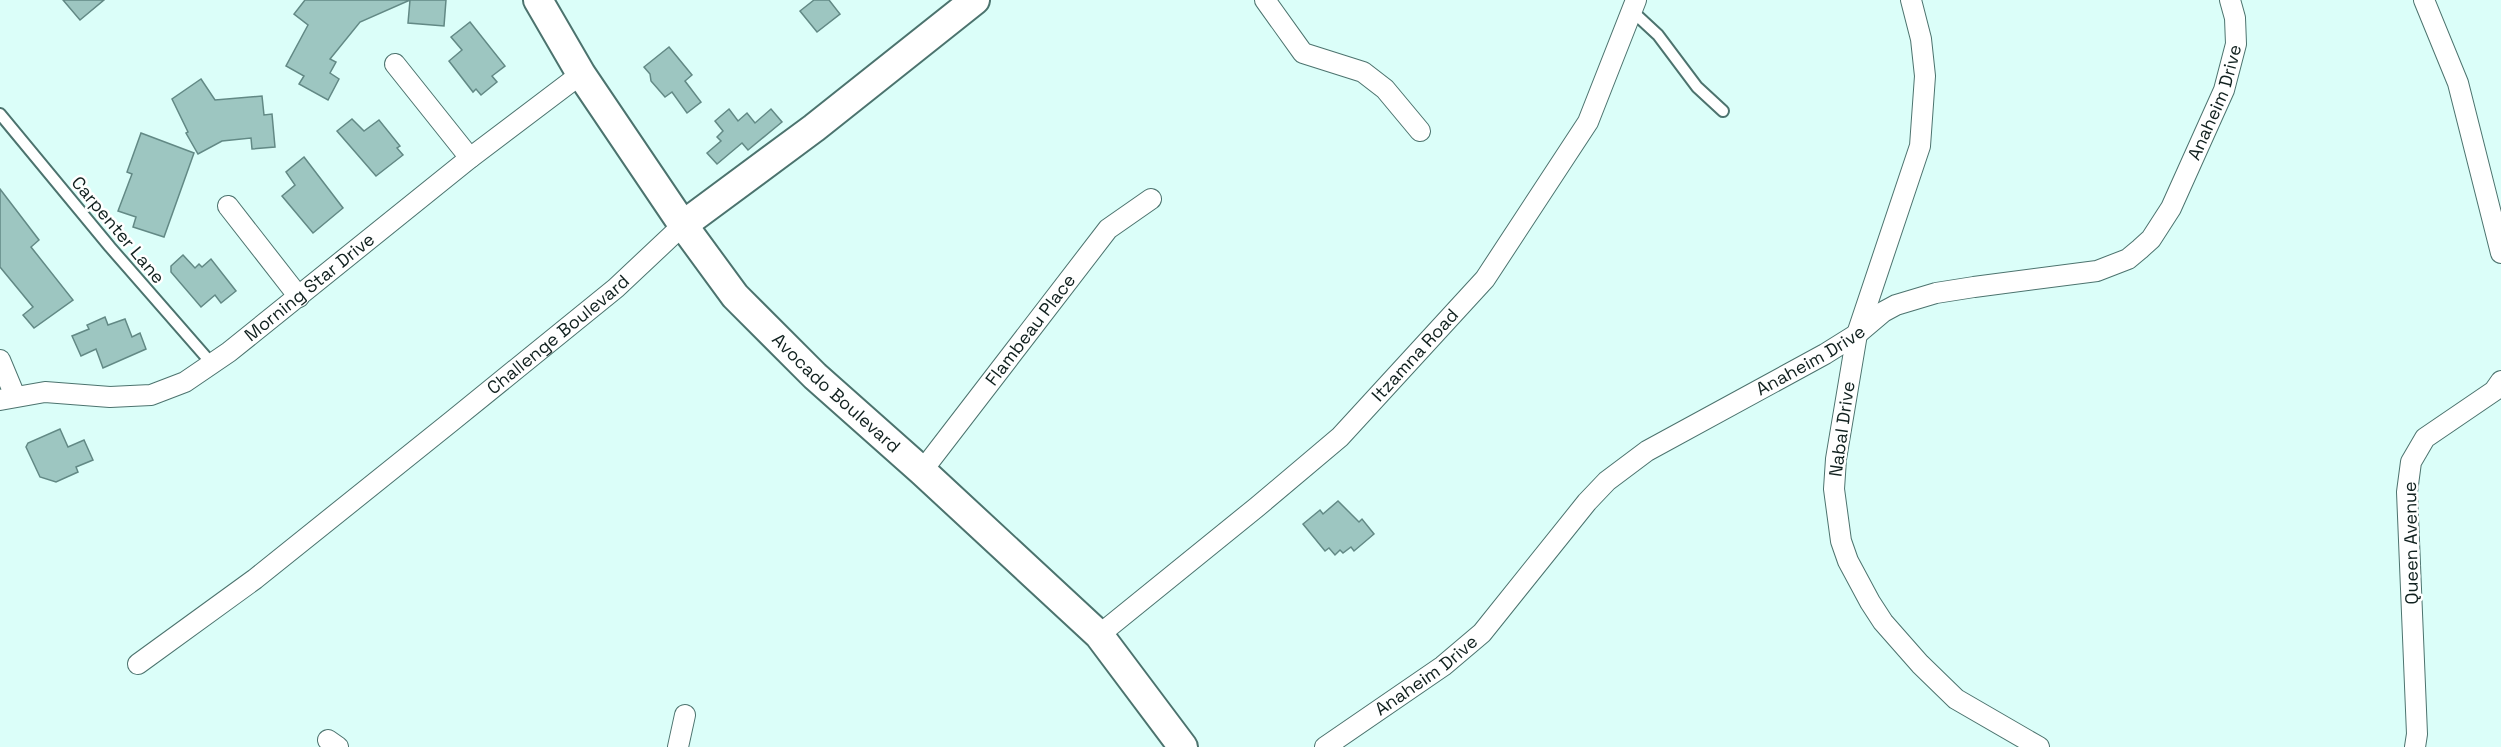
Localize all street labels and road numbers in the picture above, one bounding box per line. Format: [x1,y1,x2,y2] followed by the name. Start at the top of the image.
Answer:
[2182,42,2246,164] street label: Anaheim Drive
[67,171,170,288] street label: Carpenter Lane
[240,228,379,346] street label: Morning Star Drive
[980,269,1080,390] street label: Flambeau Place
[482,270,634,399] street label: Challenge Boulevard
[1366,304,1463,406] street label: Itzamna Road
[1752,320,1870,400] street label: Anaheim Drive
[768,328,905,457] street label: Avocado Boulevard
[1823,380,1860,478] street label: Nabal Drive
[2398,481,2423,605] street label: Queen Avenue
[1370,630,1482,720] street label: Anaheim Drive

